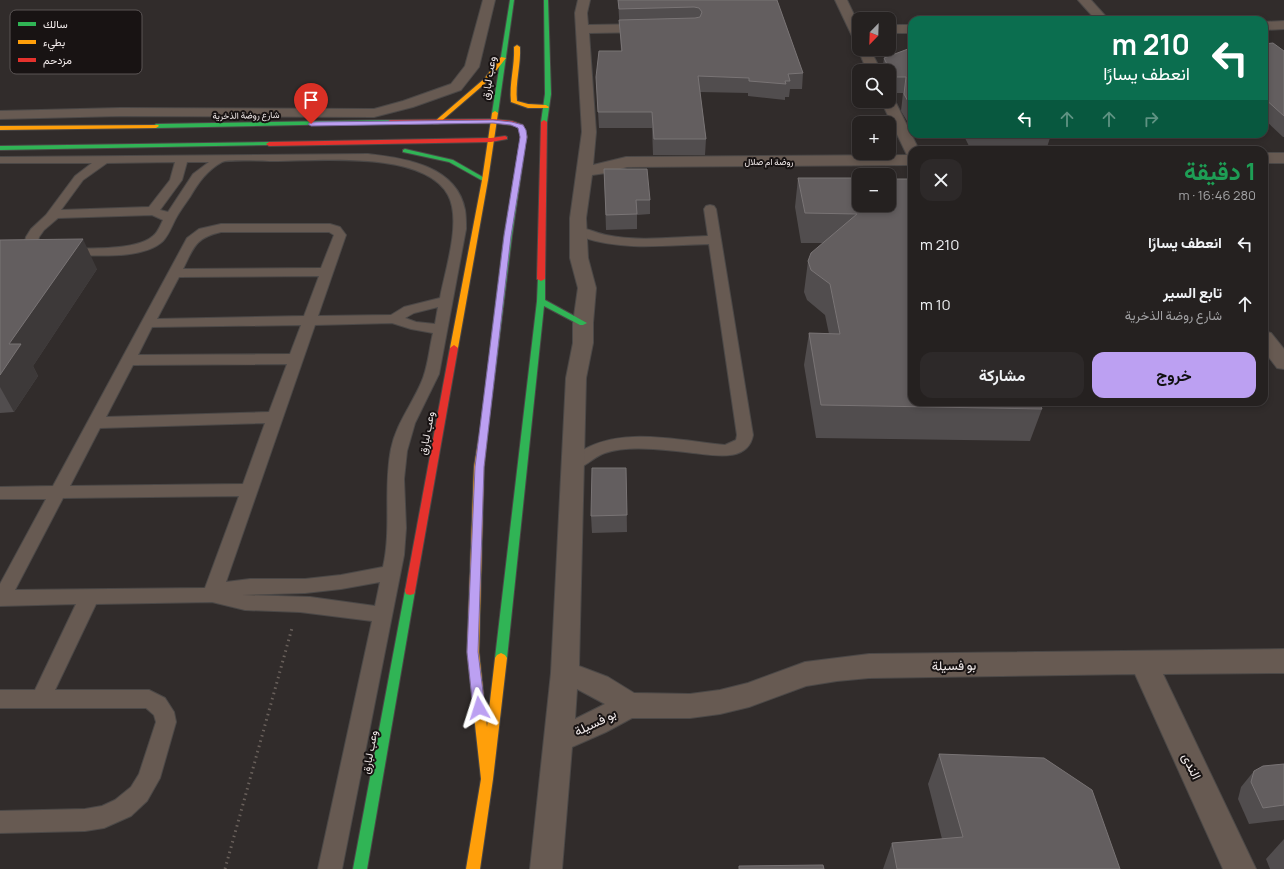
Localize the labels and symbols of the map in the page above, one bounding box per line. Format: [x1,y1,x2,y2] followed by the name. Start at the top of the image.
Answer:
[10,10,142,74] legend
[852,12,896,56] north arrow
[43,16,68,31] text: سالك
[43,34,65,52] text: بطيء
[43,52,72,68] text: مزدحم
[477,55,499,101] street label: وعب لبارق
[294,83,328,124] pin
[212,108,280,122] street label: شارع روضة الذخرية
[745,155,793,168] street label: روضة ام صلال
[415,410,437,456] street label: وعب لبارق
[931,656,977,674] street label: بو فسيلة
[458,687,500,729] position arrow
[571,704,619,740] street label: بو فسيلة
[358,729,380,775] street label: وعب لبارق
[1178,750,1206,782] street label: الندى

